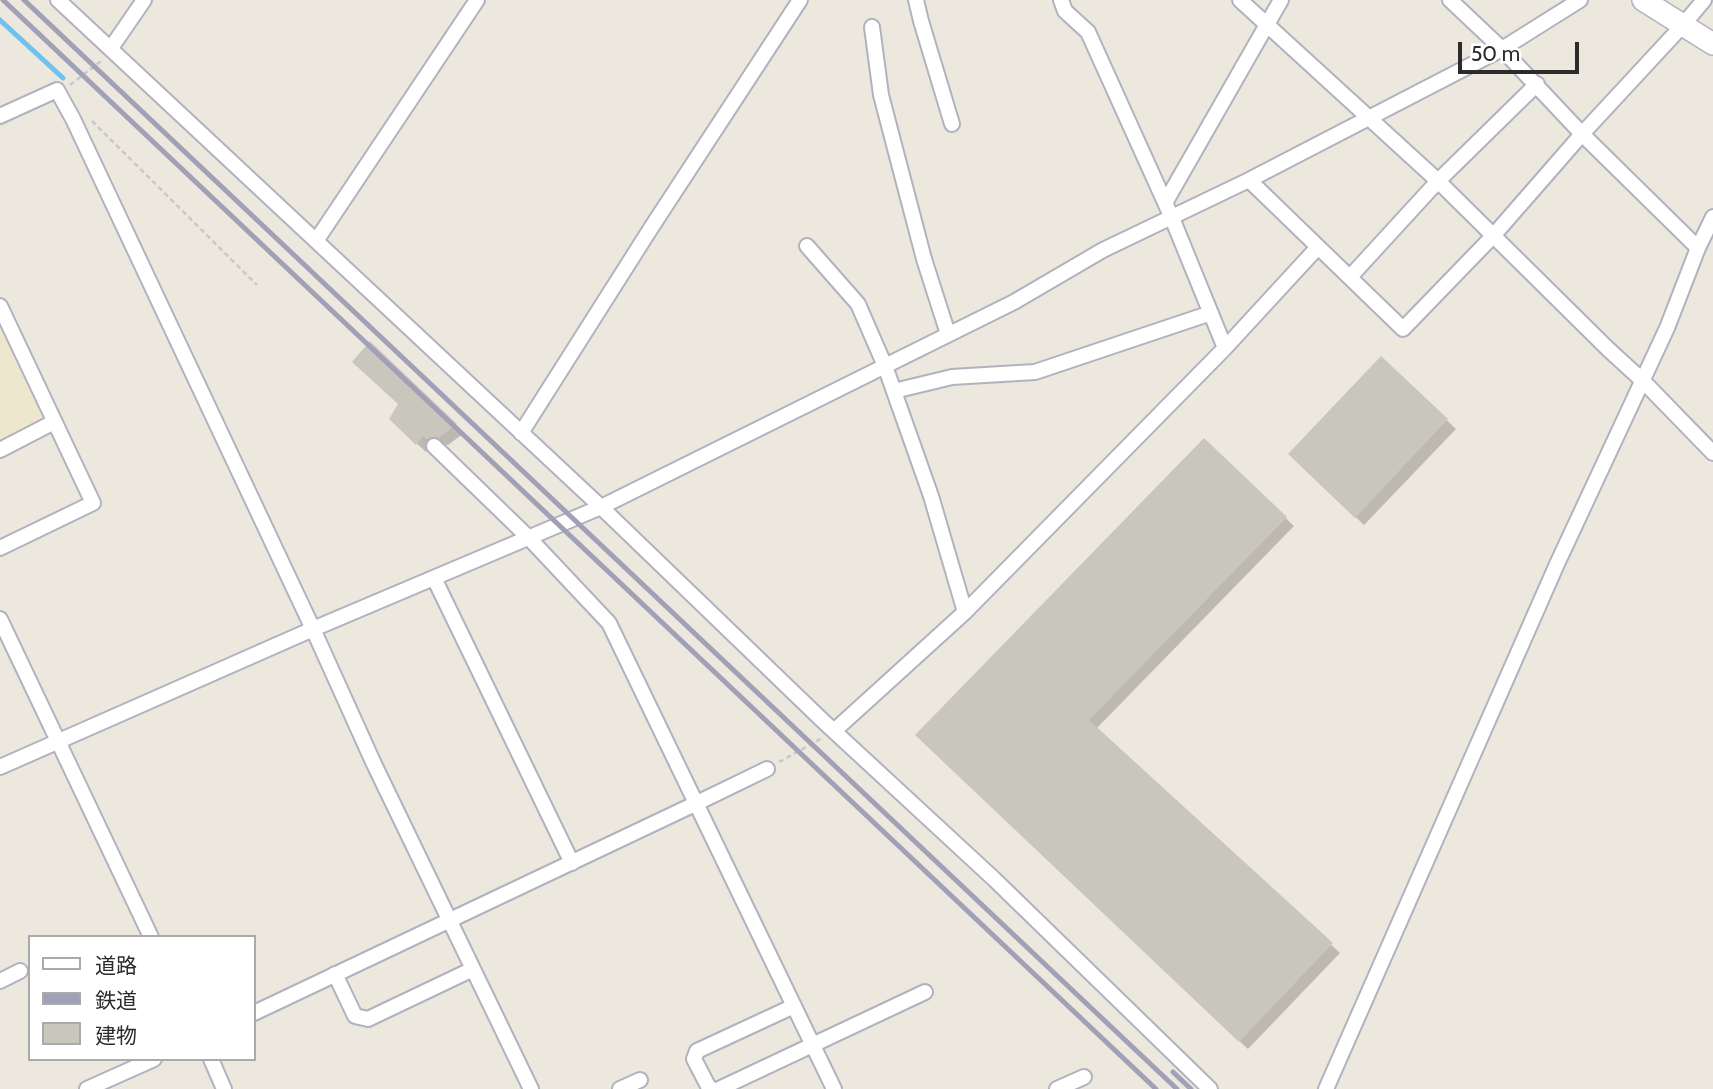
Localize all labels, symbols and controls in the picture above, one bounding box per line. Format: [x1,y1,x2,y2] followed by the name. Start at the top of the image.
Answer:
[1461,28,1582,72] scale bar
[1471,41,1520,66] text: 50 m
[28,935,256,1061] legend
[95,953,137,978] text: 道路
[95,988,137,1013] text: 鉄道
[95,1023,137,1048] text: 建物

